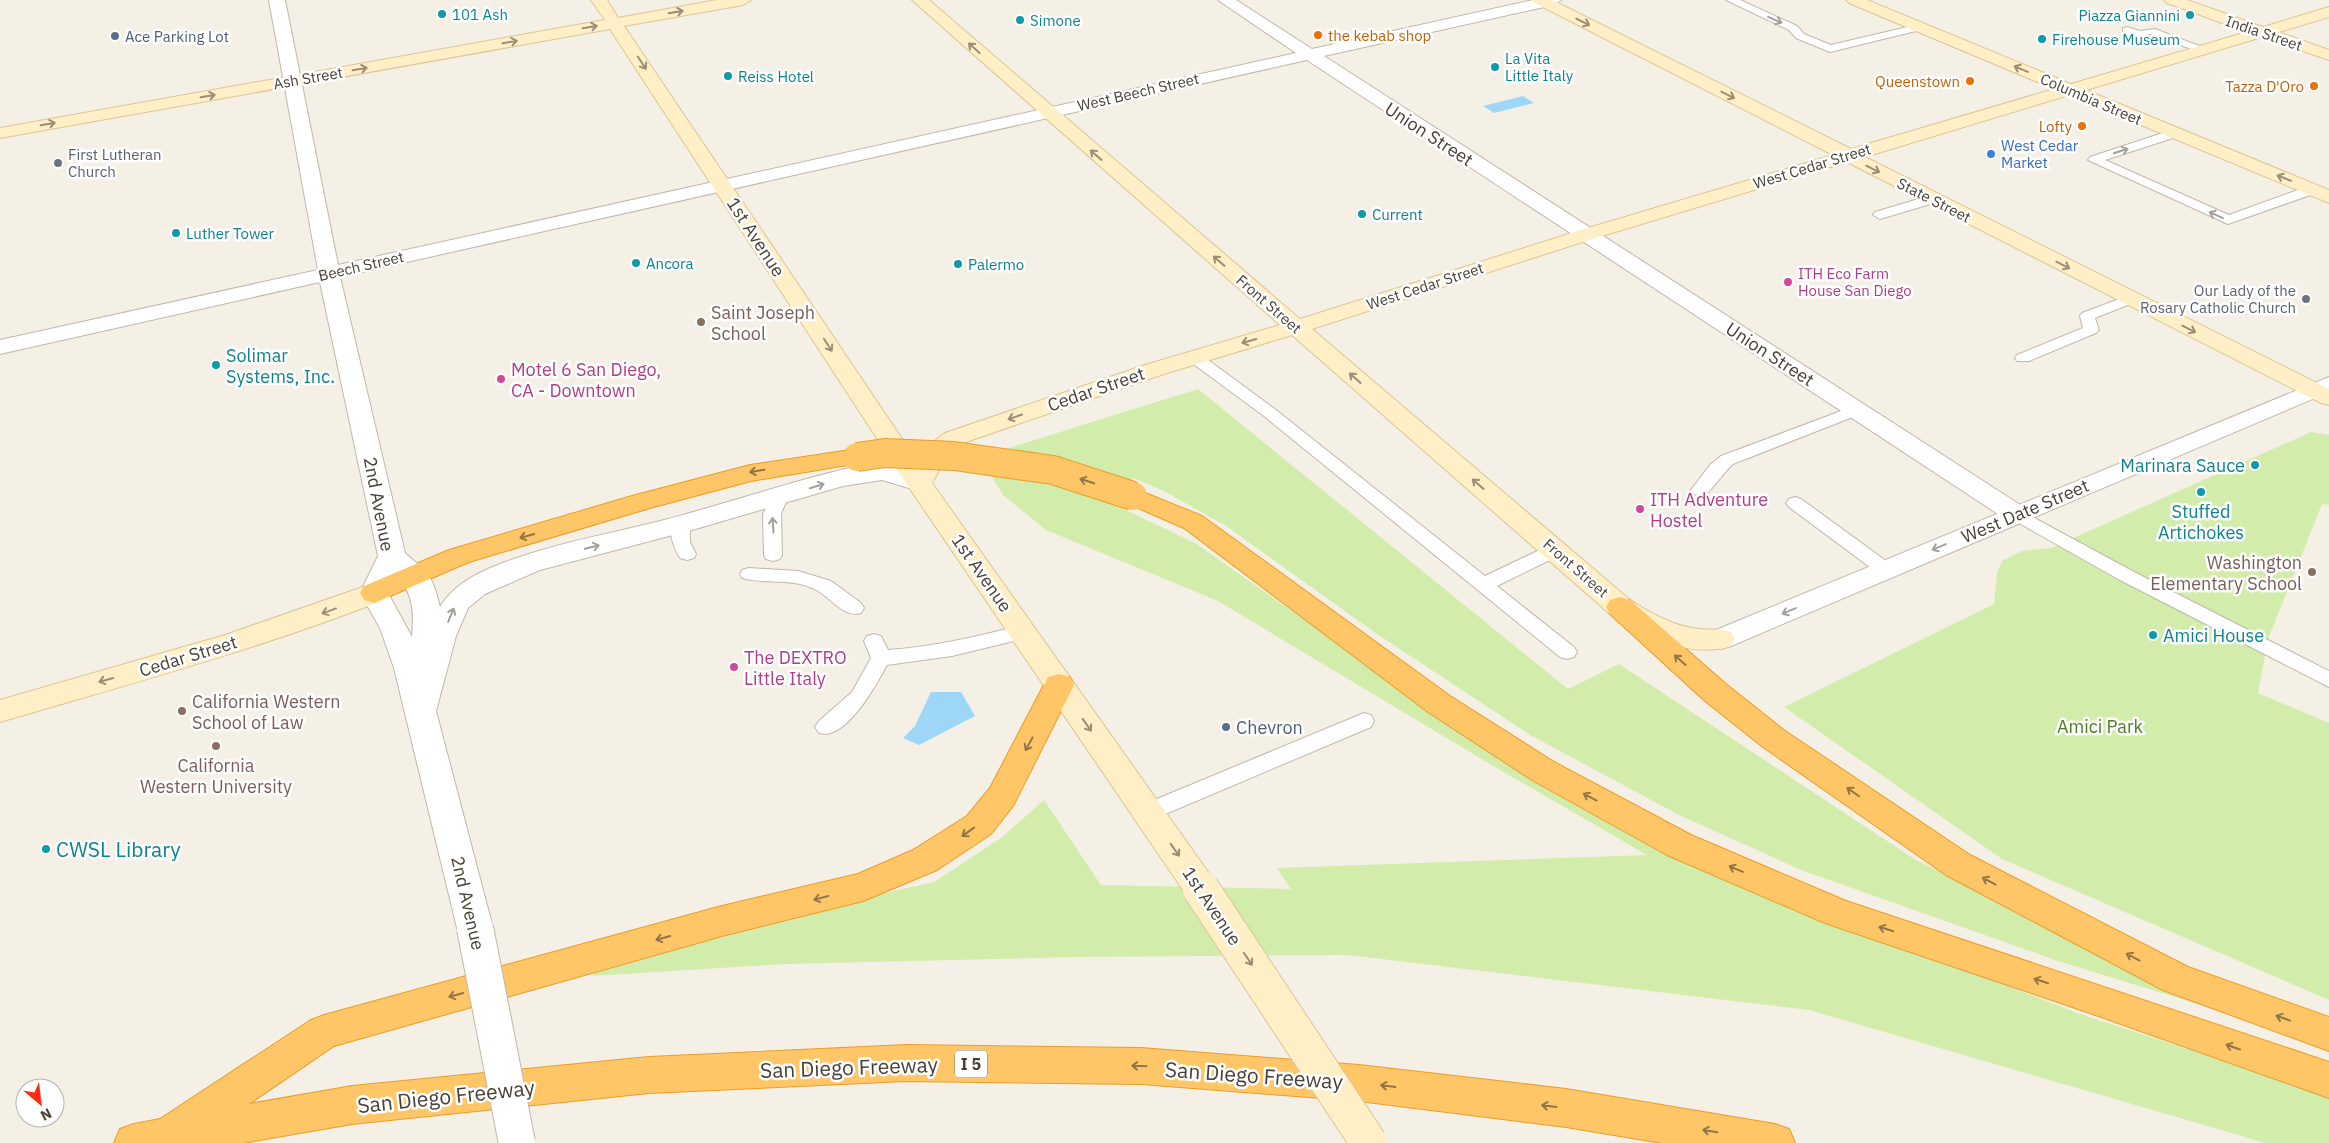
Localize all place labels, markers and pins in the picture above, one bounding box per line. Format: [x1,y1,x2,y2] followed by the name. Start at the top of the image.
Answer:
[452,5,508,24] place label: 101 Ash
[2078,6,2180,25] place label: Piazza Giannini
[436,8,448,20] marker: 101 Ash
[2184,9,2196,21] marker: Piazza Giannini
[1030,11,1081,30] place label: Simone
[1014,14,1026,26] marker: Simone
[1328,26,1431,45] place label: the kebab shop
[125,27,229,46] place label: Ace Parking Lot
[1312,29,1324,41] marker: the kebab shop
[109,30,121,42] marker: Ace Parking Lot
[2052,30,2180,49] place label: Firehouse Museum
[2036,33,2048,45] marker: Firehouse Museum
[1505,49,1574,85] place label: La Vita Little Italy
[1489,61,1501,73] marker: La Vita Little Italy
[738,67,814,86] place label: Reiss Hotel
[722,70,734,82] marker: Reiss Hotel
[1875,72,1960,91] place label: Queenstown
[1964,75,1976,87] marker: Queenstown
[2225,77,2304,96] place label: Tazza D'Oro
[2308,80,2320,92] marker: Tazza D'Oro
[2039,117,2073,136] place label: Lofty
[2076,120,2088,132] marker: Lofty
[2001,136,2079,172] place label: West Cedar Market
[68,145,162,181] place label: First Lutheran Church
[1985,148,1997,160] marker: West Cedar Market
[52,157,64,169] marker: First Lutheran Church
[1372,205,1423,224] place label: Current
[1356,208,1368,220] marker: Current
[186,224,275,243] place label: Luther Tower
[170,227,182,239] marker: Luther Tower
[646,254,693,273] place label: Ancora
[968,255,1024,274] place label: Palermo
[630,257,642,269] marker: Ancora
[952,258,964,270] marker: Palermo
[1798,264,1912,300] place label: ITH Eco Farm House San Diego
[1782,276,1794,288] marker: ITH Eco Farm House San Diego
[2140,281,2296,317] place label: Our Lady of the Rosary Catholic Church
[2300,293,2312,305] marker: Our Lady of the Rosary Catholic Church
[711,301,815,345] place label: Saint Joseph School
[695,316,707,328] marker: Saint Joseph School
[226,344,335,388] place label: Solimar Systems, Inc.
[511,358,661,402] place label: Motel 6 San Diego, CA - Downtown
[210,359,222,371] marker: Solimar Systems, Inc.
[495,373,507,385] marker: Motel 6 San Diego, CA - Downtown
[2120,454,2245,477] place label: Marinara Sauce
[2249,459,2261,471] marker: Marinara Sauce
[2195,486,2207,498] marker: Stuffed Artichokes
[1650,488,1768,532] place label: ITH Adventure Hostel
[2158,500,2244,544] place label: Stuffed Artichokes
[1634,503,1646,515] marker: ITH Adventure Hostel
[2150,551,2302,595] place label: Washington Elementary School
[2306,566,2318,578] marker: Washington Elementary School
[2163,624,2264,647] place label: Amici House
[2147,629,2159,641] marker: Amici House
[744,646,847,690] place label: The DEXTRO Little Italy
[728,661,740,673] marker: The DEXTRO Little Italy
[192,690,340,734] place label: California Western School of Law
[176,705,188,717] marker: California Western School of Law
[1236,716,1303,739] place label: Chevron
[1220,721,1232,733] marker: Chevron
[210,740,222,752] marker: California Western University
[140,754,292,798] place label: California Western University
[56,835,181,863] place label: CWSL Library
[40,843,52,855] marker: CWSL Library

